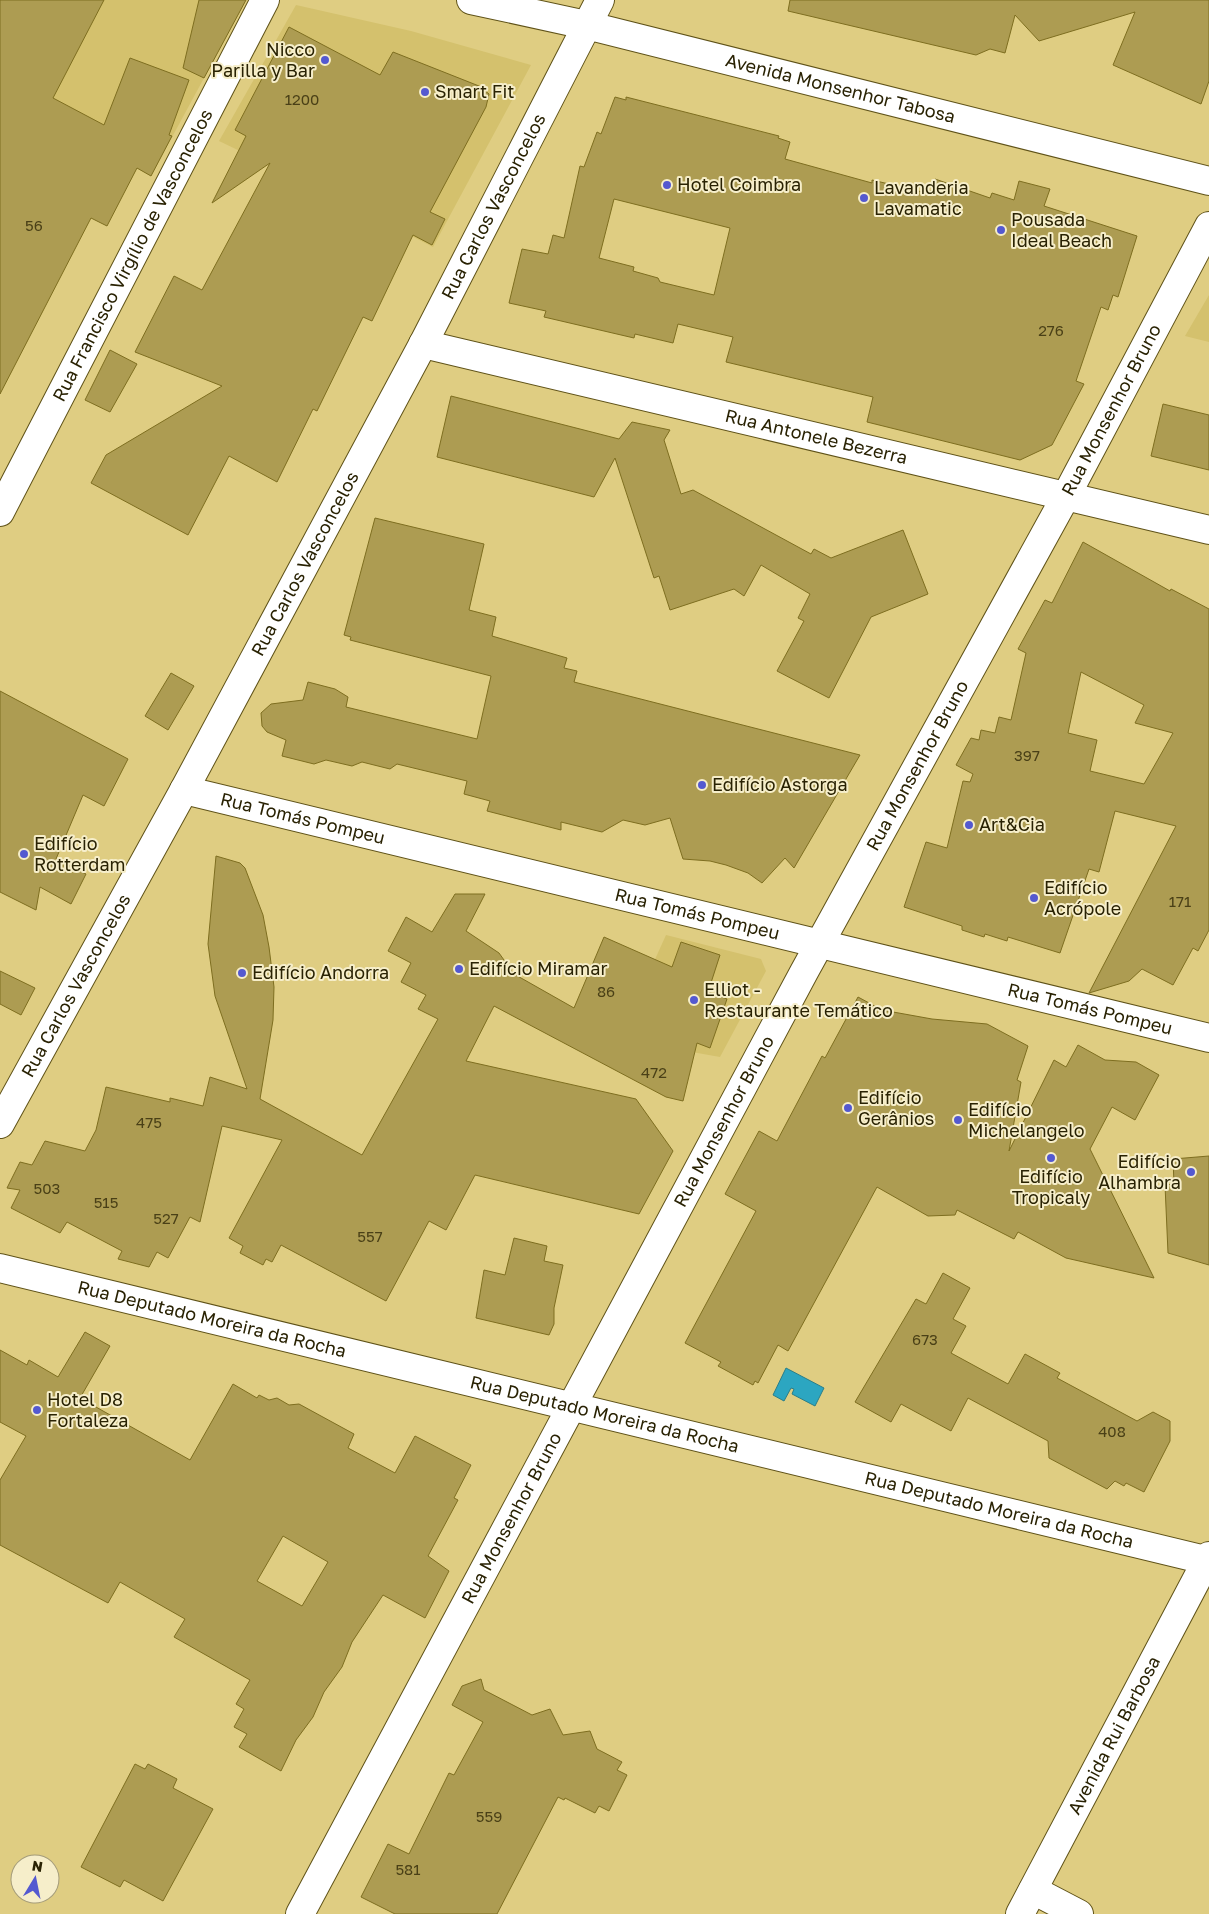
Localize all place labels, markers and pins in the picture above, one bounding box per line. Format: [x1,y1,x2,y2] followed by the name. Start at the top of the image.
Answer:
[211,38,315,81] place label: Nicco Parilla y Bar
[319,54,331,66] marker: Nicco Parilla y Bar
[435,80,514,102] place label: Smart Fit
[419,86,431,98] marker: Smart Fit
[677,173,801,195] place label: Hotel Coimbra
[874,176,969,219] place label: Lavanderia Lavamatic
[661,179,673,191] marker: Hotel Coimbra
[858,192,870,204] marker: Lavanderia Lavamatic
[1011,208,1112,251] place label: Pousada Ideal Beach
[995,224,1007,236] marker: Pousada Ideal Beach
[712,773,848,795] place label: Edifício Astorga
[696,779,708,791] marker: Edifício Astorga
[979,813,1045,835] place label: Art&Cia
[963,819,975,831] marker: Art&Cia
[34,832,126,875] place label: Edifício Rotterdam
[18,848,30,860] marker: Edifício Rotterdam
[1044,876,1121,919] place label: Edifício Acrópole
[1028,892,1040,904] marker: Edifício Acrópole
[469,957,607,979] place label: Edifício Miramar
[252,961,389,983] place label: Edifício Andorra
[453,963,465,975] marker: Edifício Miramar
[236,967,248,979] marker: Edifício Andorra
[704,978,893,1021] place label: Elliot - Restaurante Temático
[688,994,700,1006] marker: Elliot - Restaurante Temático
[858,1086,934,1129] place label: Edifício Gerânios
[968,1098,1085,1141] place label: Edifício Michelangelo
[842,1102,854,1114] marker: Edifício Gerânios
[952,1114,964,1126] marker: Edifício Michelangelo
[1098,1150,1181,1193] place label: Edifício Alhambra
[1045,1152,1057,1164] marker: Edifício Tropicaly
[1012,1165,1090,1208] place label: Edifício Tropicaly
[1185,1166,1197,1178] marker: Edifício Alhambra
[47,1388,128,1431] place label: Hotel D8 Fortaleza
[31,1404,43,1416] marker: Hotel D8 Fortaleza

